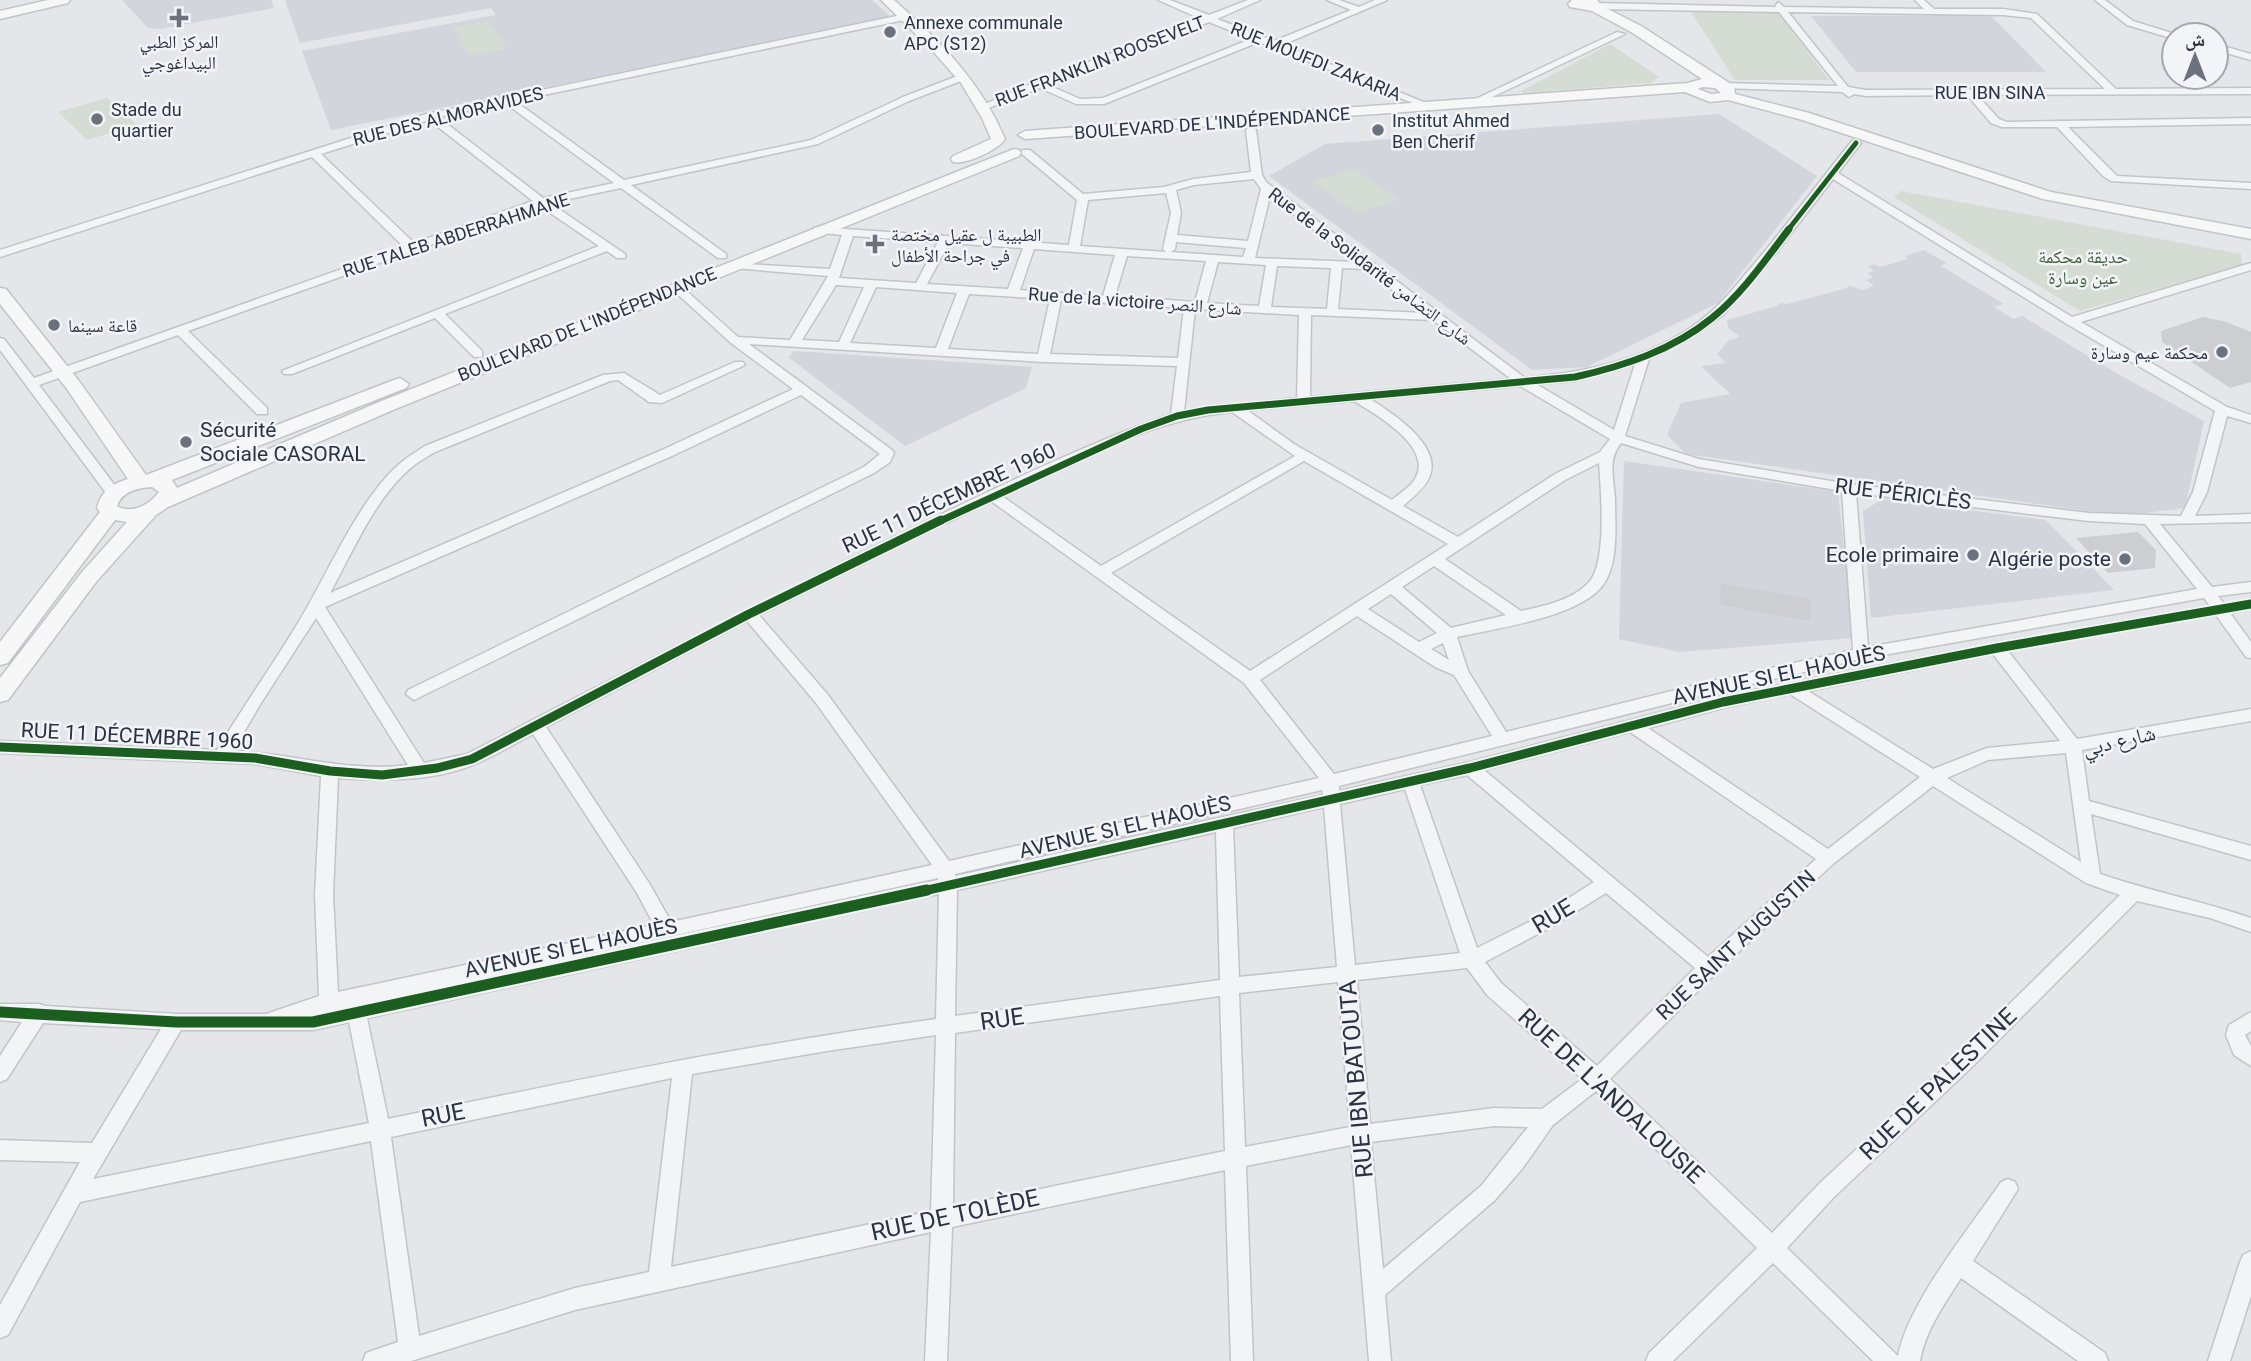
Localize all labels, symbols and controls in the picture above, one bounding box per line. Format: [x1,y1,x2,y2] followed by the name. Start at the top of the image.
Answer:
[169,8,189,28] marker: المركز الطبي البيداغوجي
[992,11,1208,111] street label: RUE FRANKLIN ROOSEVELT
[904,12,1063,55] place label: Annexe communale APC (S12)
[1228,17,1405,105] street label: RUE MOUFDI ZAKARIA
[2160,21,2230,91] north arrow
[882,24,898,40] marker: Annexe communale APC (S12)
[2185,28,2205,51] text: ش
[139,31,219,77] place label: المركز الطبي البيداغوجي
[351,82,546,150] street label: RUE DES ALMORAVIDES
[1934,82,2046,103] street label: RUE IBN SINA
[111,99,182,141] place label: Stade du quartier
[1073,103,1351,143] street label: BOULEVARD DE L'INDÉPENDANCE
[1392,110,1510,152] place label: Institut Ahmed Ben Cherif
[89,111,105,127] marker: Stade du quartier
[1370,122,1386,138] marker: Institut Ahmed Ben Cherif
[1264,183,1476,350] street label: Rue de la Solidarité شارع التضامن
[340,188,572,282] street label: RUE TALEB ABDERRAHMANE
[891,224,1042,270] place label: الطبيبة ل عقيل مختصة في جراحة الأطفال
[865,234,885,254] marker: الطبيبة ل عقيل مختصة في جراحة الأطفال
[2038,246,2128,289] park label: حديقة محكمة عين وسارة
[455,262,719,386] street label: BOULEVARD DE L'INDÉPENDANCE
[1027,283,1242,320] street label: Rue de la victoire شارع النصر
[68,315,137,336] place label: قاعة سينما
[46,317,62,333] marker: قاعة سينما
[2091,342,2208,365] place label: محكمة عيم وسارة
[2214,344,2230,360] marker: محكمة عيم وسارة
[200,418,366,466] place label: Sécurité Sociale CASORAL
[178,434,194,450] marker: Sécurité Sociale CASORAL
[839,438,1059,558] street label: RUE 11 DÉCEMBRE 1960
[1834,474,1972,514] street label: RUE PÉRICLÈS
[1826,543,1959,567] place label: Ecole primaire
[1965,547,1981,563] marker: Ecole primaire
[1988,547,2111,571] place label: Algérie poste
[2117,551,2133,567] marker: Algérie poste
[1670,641,1888,709] street label: AVENUE SI EL HAOUÈS
[20,718,254,754] street label: RUE 11 DÉCEMBRE 1960
[2080,721,2159,765] street label: شارع دبي
[1017,791,1233,863] street label: AVENUE SI EL HAOUÈS
[1652,865,1820,1025] street label: RUE SAINT AUGUSTIN
[1527,893,1579,939] street label: RUE
[462,914,680,982] street label: AVENUE SI EL HAOUÈS
[1333,978,1379,1179] street label: RUE IBN BATOUTA
[978,1002,1026,1036] street label: RUE
[1854,1002,2022,1166] street label: RUE DE PALESTINE
[1512,1003,1710,1189] street label: RUE DE L'ANDALOUSIE
[419,1097,467,1133] street label: RUE
[868,1184,1042,1246] street label: RUE DE TOLÈDE

